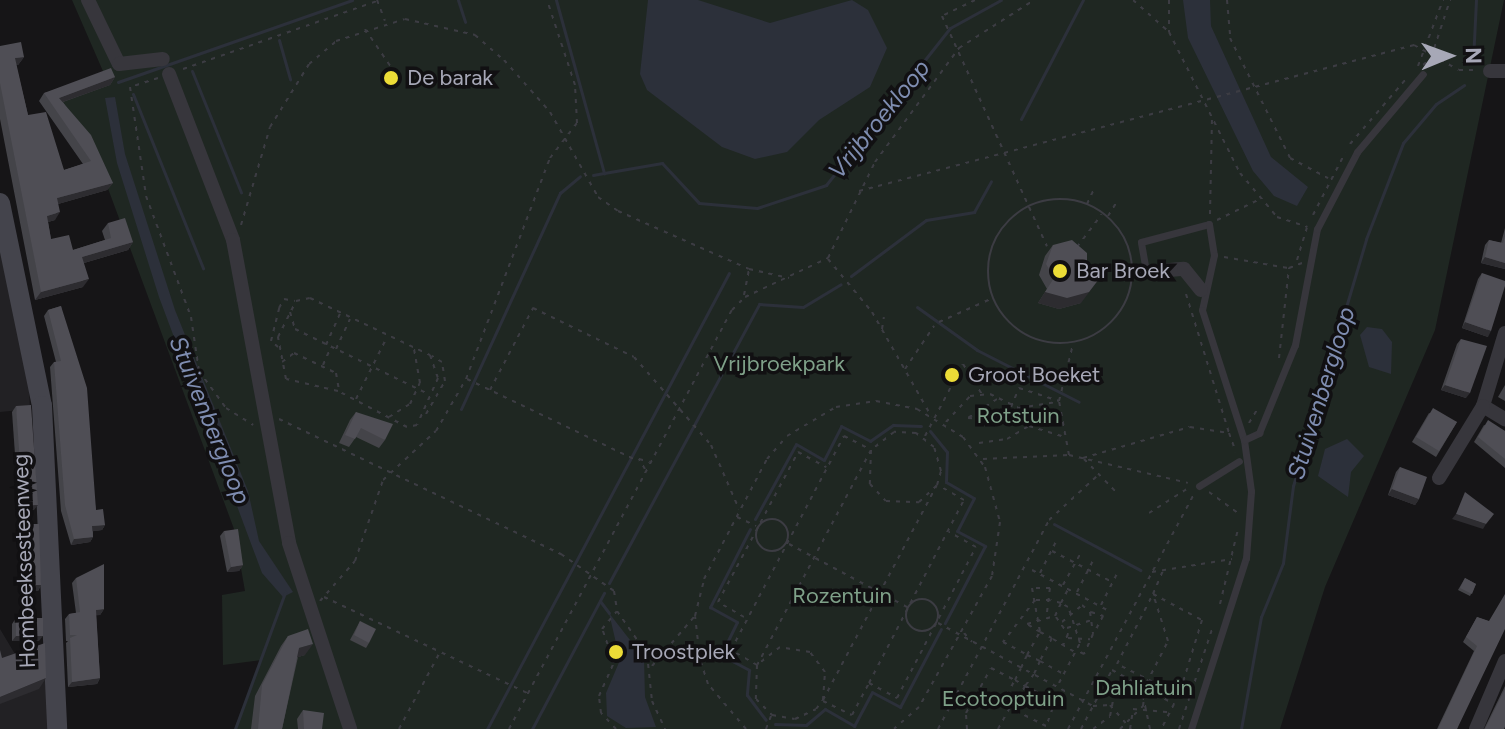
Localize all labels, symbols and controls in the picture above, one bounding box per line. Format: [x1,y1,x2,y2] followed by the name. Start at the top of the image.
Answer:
[1409,16,1489,96] north arrow
[1460,47,1487,64] text: N
[822,54,936,184] water label: Vrijbroekloop
[407,65,493,91] place label: De barak
[382,69,400,87] marker: De barak
[1076,258,1170,284] place label: Bar Broek
[1051,262,1069,280] marker: Bar Broek
[1281,303,1361,483] water label: Stuivenbergloop
[163,332,257,508] water label: Stuivenbergloop
[713,351,845,377] park label: Vrijbroekpark
[968,362,1100,388] place label: Groot Boeket
[943,366,961,384] marker: Groot Boeket
[976,403,1060,429] park label: Rotstuin
[7,453,41,669] street label: Hombeeksesteenweg
[792,583,892,609] park label: Rozentuin
[632,639,735,665] place label: Troostplek
[607,643,625,661] marker: Troostplek
[1095,675,1193,701] park label: Dahliatuin
[942,686,1064,712] park label: Ecotooptuin

